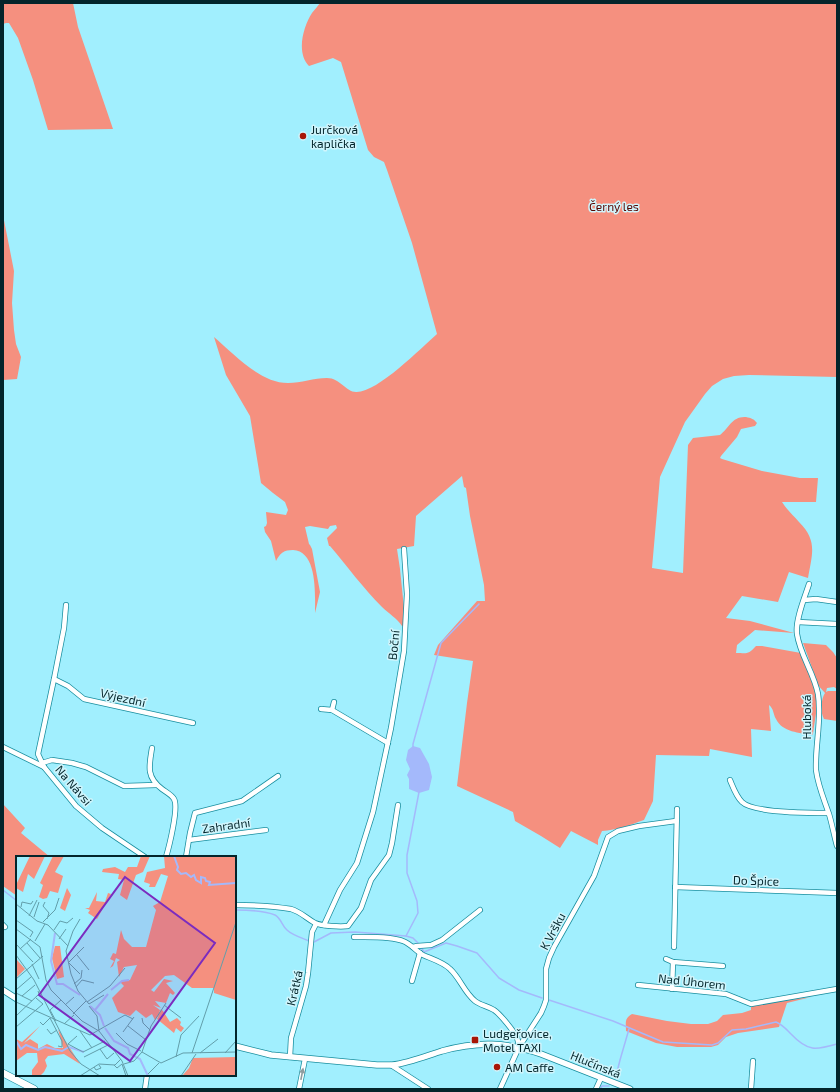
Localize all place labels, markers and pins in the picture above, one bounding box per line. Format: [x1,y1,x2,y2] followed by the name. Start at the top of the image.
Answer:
[311,122,358,150] place label: Jurčková kaplička
[298,131,308,141] marker: Jurčková kaplička
[483,1026,552,1054] place label: Ludgeřovice, Motel TAXI
[470,1035,480,1045] marker: Ludgeřovice, Motel TAXI
[505,1060,554,1074] place label: AM Caffe
[492,1062,502,1072] marker: AM Caffe

